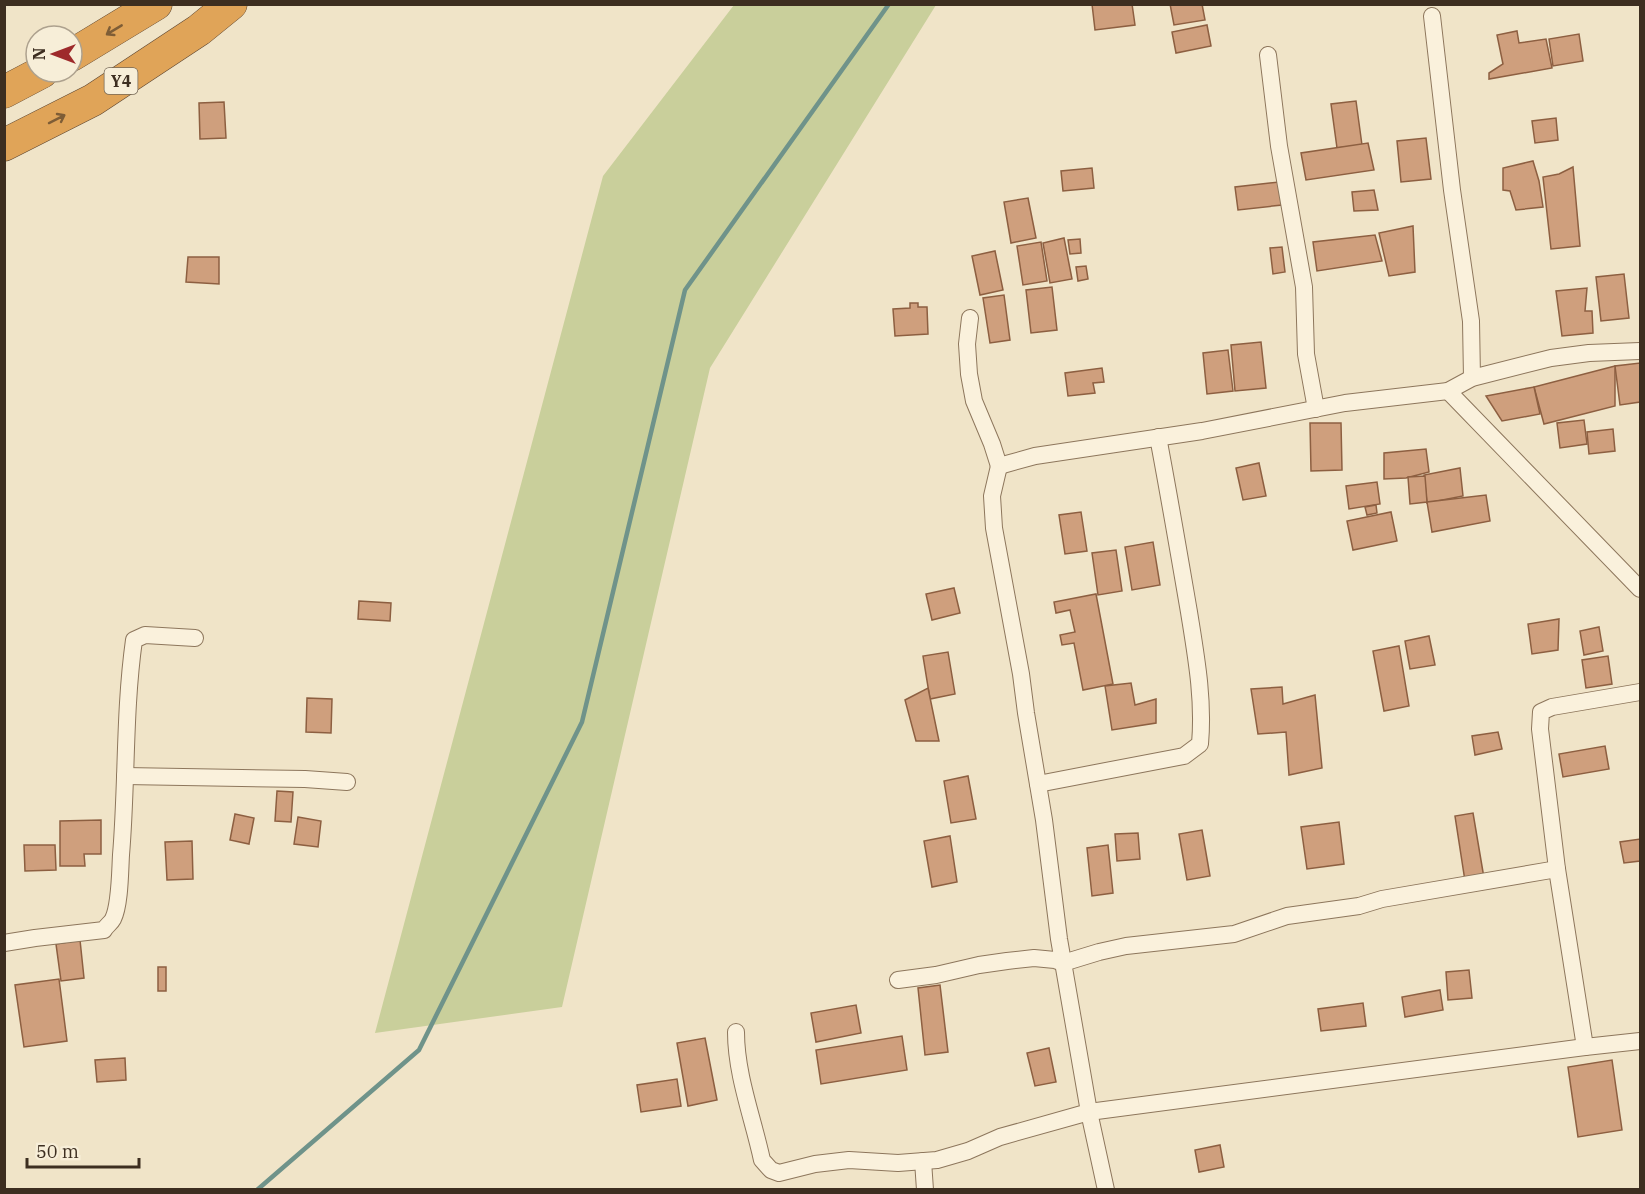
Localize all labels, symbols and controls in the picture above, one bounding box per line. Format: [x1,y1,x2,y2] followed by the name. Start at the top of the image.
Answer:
[24,24,84,84] north arrow
[106,24,123,36] one-way arrow
[29,48,49,60] text: N
[104,68,138,94] road number: Y4
[47,112,65,124] one-way arrow
[27,1131,140,1169] scale bar
[36,1140,79,1163] text: 50 m

